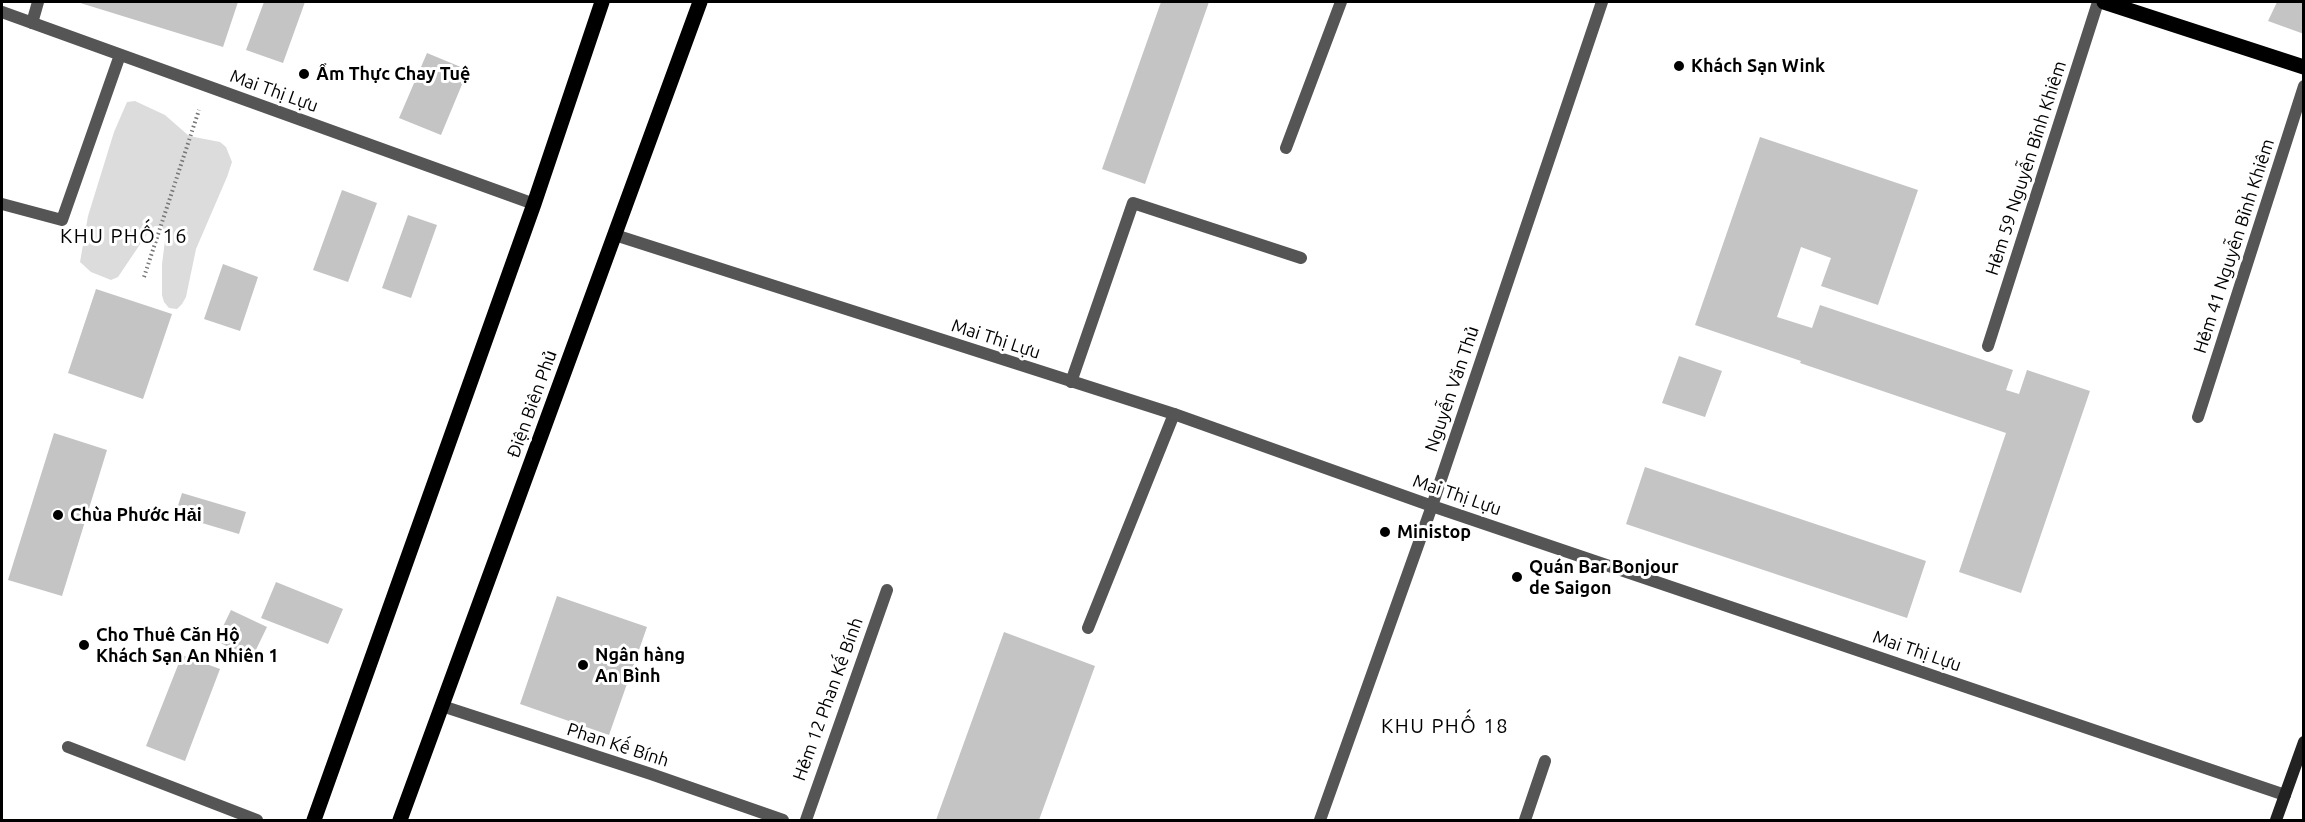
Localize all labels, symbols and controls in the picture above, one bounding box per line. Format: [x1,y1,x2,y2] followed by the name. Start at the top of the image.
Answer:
[1691,55,1825,77] place label: Khách Sạn Wink
[1981,58,2071,278] street label: Hẻm 59 Nguyễn Bỉnh Khiêm
[1672,59,1686,73] marker: Khách Sạn Wink
[316,63,470,85] place label: Ẩm Thực Chay Tuệ
[227,65,321,117] street label: Mai Thị Lựu
[297,67,311,81] marker: Ẩm Thực Chay Tuệ
[2189,136,2279,356] street label: Hẻm 41 Nguyễn Bỉnh Khiêm
[60,224,188,248] district label: KHU PHỐ 16
[949,314,1043,364] street label: Mai Thị Lựu
[1420,323,1484,455] street label: Nguyễn Văn Thủ
[503,347,561,461] street label: Ðiện Biên Phủ
[1410,470,1504,520] street label: Mai Thị Lựu
[70,504,202,526] place label: Chùa Phước Hải
[51,508,65,522] marker: Chùa Phước Hải
[1397,521,1471,543] place label: Ministop
[1378,525,1392,539] marker: Ministop
[1529,556,1679,598] place label: Quán Bar Bonjour de Saigon
[1510,570,1524,584] marker: Quán Bar Bonjour de Saigon
[788,614,868,784] street label: Hẻm 12 Phan Kế Bính
[96,624,279,666] place label: Cho Thuê Căn Hộ Khách Sạn An Nhiên 1
[1870,626,1964,676] street label: Mai Thị Lựu
[77,638,91,652] marker: Cho Thuê Căn Hộ Khách Sạn An Nhiên 1
[595,644,685,686] place label: Ngân hàng An Bình
[576,658,590,672] marker: Ngân hàng An Bình
[1381,714,1509,738] district label: KHU PHỐ 18
[564,718,672,772] street label: Phan Kế Bính

